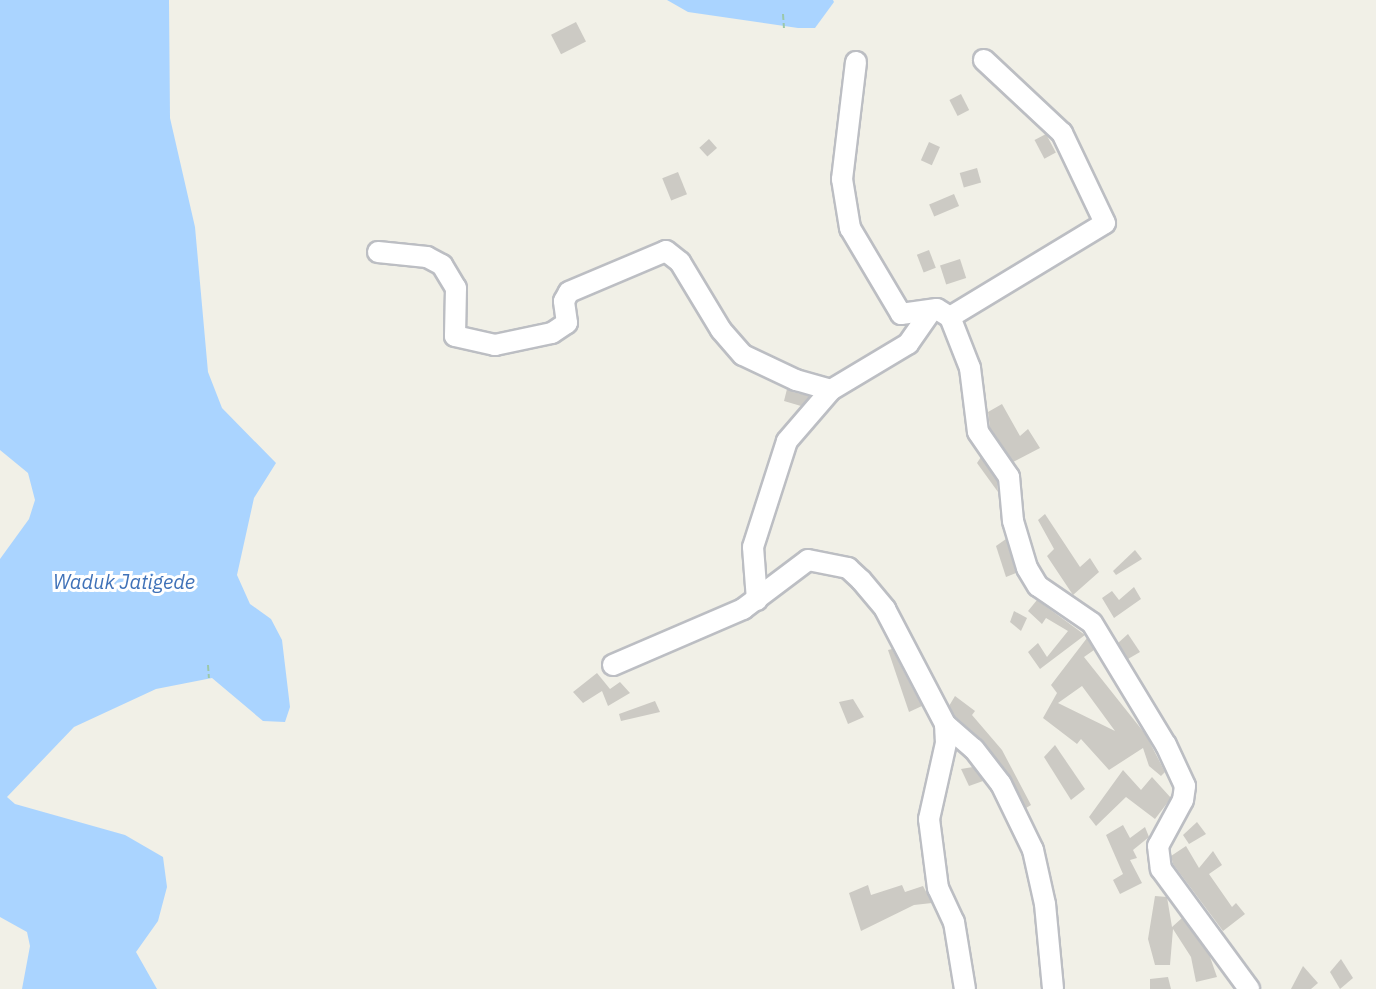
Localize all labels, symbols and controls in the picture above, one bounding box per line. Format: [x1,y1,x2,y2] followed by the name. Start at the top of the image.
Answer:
[53,569,195,593] water label: Waduk Jatigede

